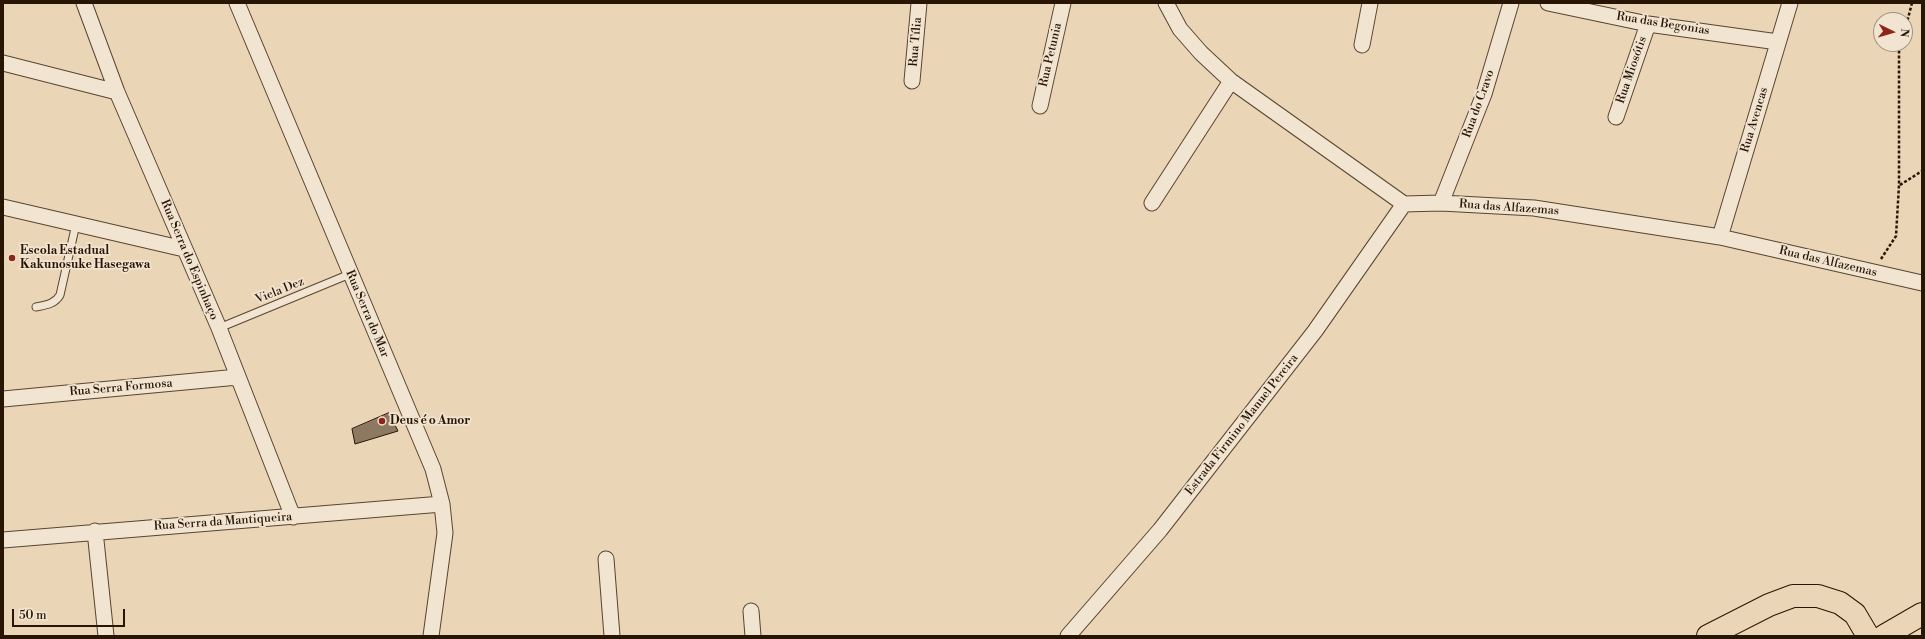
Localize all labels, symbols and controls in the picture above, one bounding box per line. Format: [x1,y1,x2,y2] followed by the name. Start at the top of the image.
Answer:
[1615,10,1711,38] street label: Rua das Begonias
[1873,12,1913,52] north arrow
[907,17,925,67] street label: Rua Tília
[1037,21,1065,89] street label: Rua Petunia
[1897,28,1911,38] text: N
[1614,34,1650,106] street label: Rua Miosótis
[1460,68,1498,140] street label: Rua do Cravo
[1738,86,1772,154] street label: Rua Avencas
[1459,197,1559,219] street label: Rua das Alfazemas
[157,198,221,322] street label: Rua Serra do Espinhaço
[20,244,150,272] place label: Escola Estadual Kakunosuke Hasegawa
[1778,244,1878,280] street label: Rua das Alfazemas
[7,253,17,263] marker: Escola Estadual Kakunosuke Hasegawa
[342,268,392,360] street label: Rua Serra do Mar
[254,275,306,307] street label: Viela Dez
[1182,352,1302,498] street label: Estrada Firmino Manuel Pereira
[69,376,173,400] street label: Rua Serra Formosa
[390,414,470,428] place label: Deus é o Amor
[377,416,387,426] marker: Deus é o Amor
[153,510,293,534] street label: Rua Serra da Mantiqueira
[14,601,127,627] scale bar
[19,608,47,623] text: 50 m

